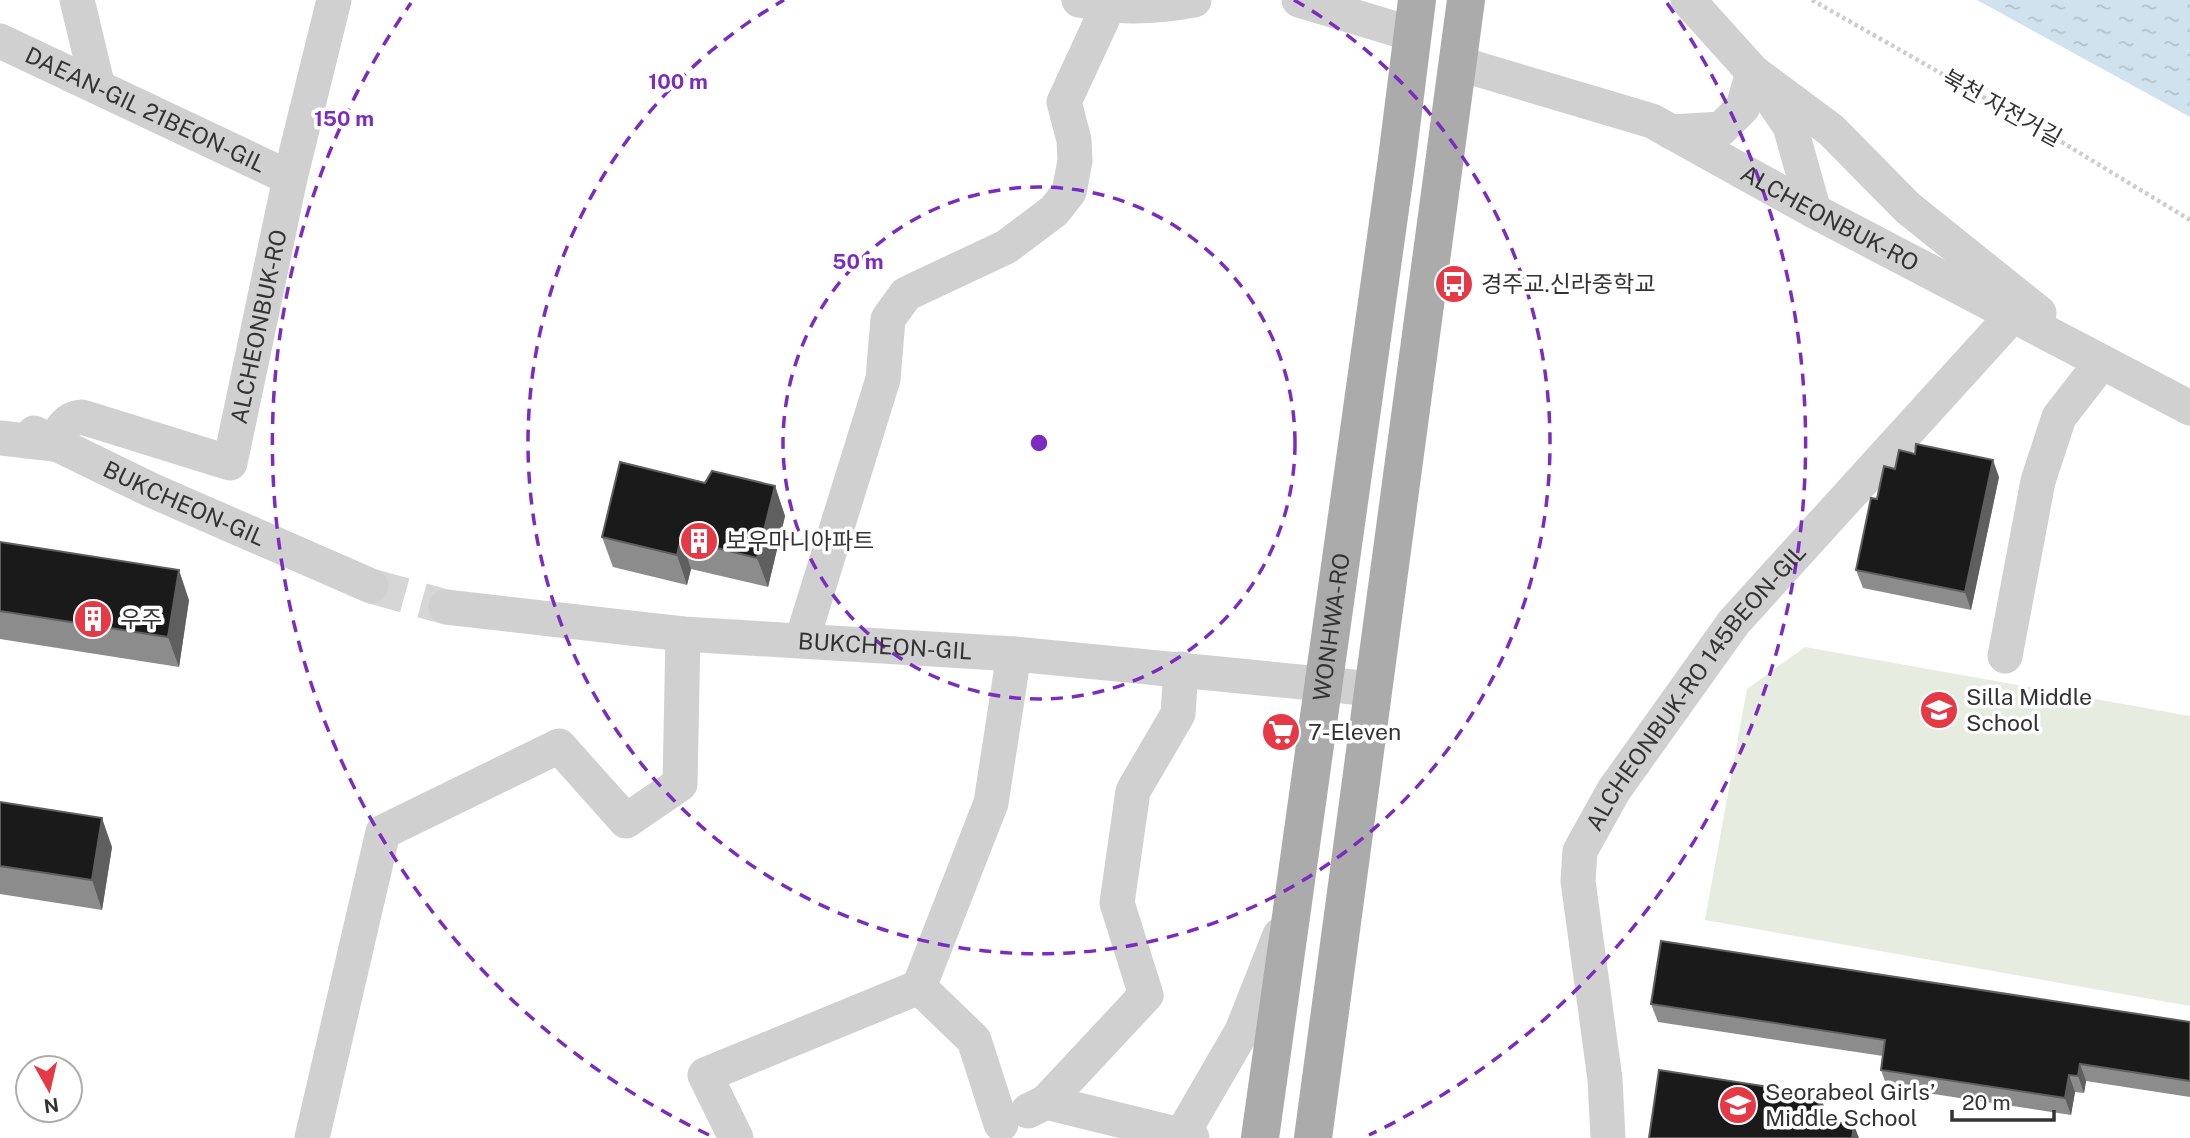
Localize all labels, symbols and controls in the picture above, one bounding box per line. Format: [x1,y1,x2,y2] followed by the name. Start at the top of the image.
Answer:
[21,41,270,178] street label: DAEAN-GIL 21BEON-GIL
[1938,64,2067,152] street label: 북천 자전거길
[648,69,708,94] text: 100 m
[314,106,374,131] text: 150 m
[1736,159,1923,276] street label: ALCHEONBUK-RO
[225,227,292,426] street label: ALCHEONBUK-RO
[832,249,884,274] text: 50 m
[1433,263,1475,305] bus stop icon: 경주교.신라중학교
[1481,270,1655,297] place label: 경주교.신라중학교
[1027,431,1051,455] centre of rings
[99,455,269,551] street label: BUKCHEON-GIL
[678,520,720,562] building icon: 보우마니아파트
[726,527,874,554] place label: 보우마니아파트
[1580,538,1811,835] street label: ALCHEONBUK-RO 145BEON-GIL
[1307,551,1355,703] street label: WONHWA-RO
[72,598,114,640] building icon: 우주
[120,605,162,632] place label: 우주
[797,627,973,664] street label: BUKCHEON-GIL
[1966,683,2092,736] place label: Silla Middle School
[1918,689,1960,731] school or university icon: Silla Middle School
[1260,711,1302,753] supermarket icon: 7-Eleven
[1308,718,1401,745] place label: 7-Eleven
[14,1054,84,1124] north arrow
[1765,1078,1935,1131] place label: Seorabeol Girls’ Middle School
[1952,1078,2054,1122] scale bar
[1717,1084,1759,1126] school or university icon: Seorabeol Girls’ Middle School
[1962,1090,2011,1115] text: 20 m
[42,1094,60,1118] text: N

